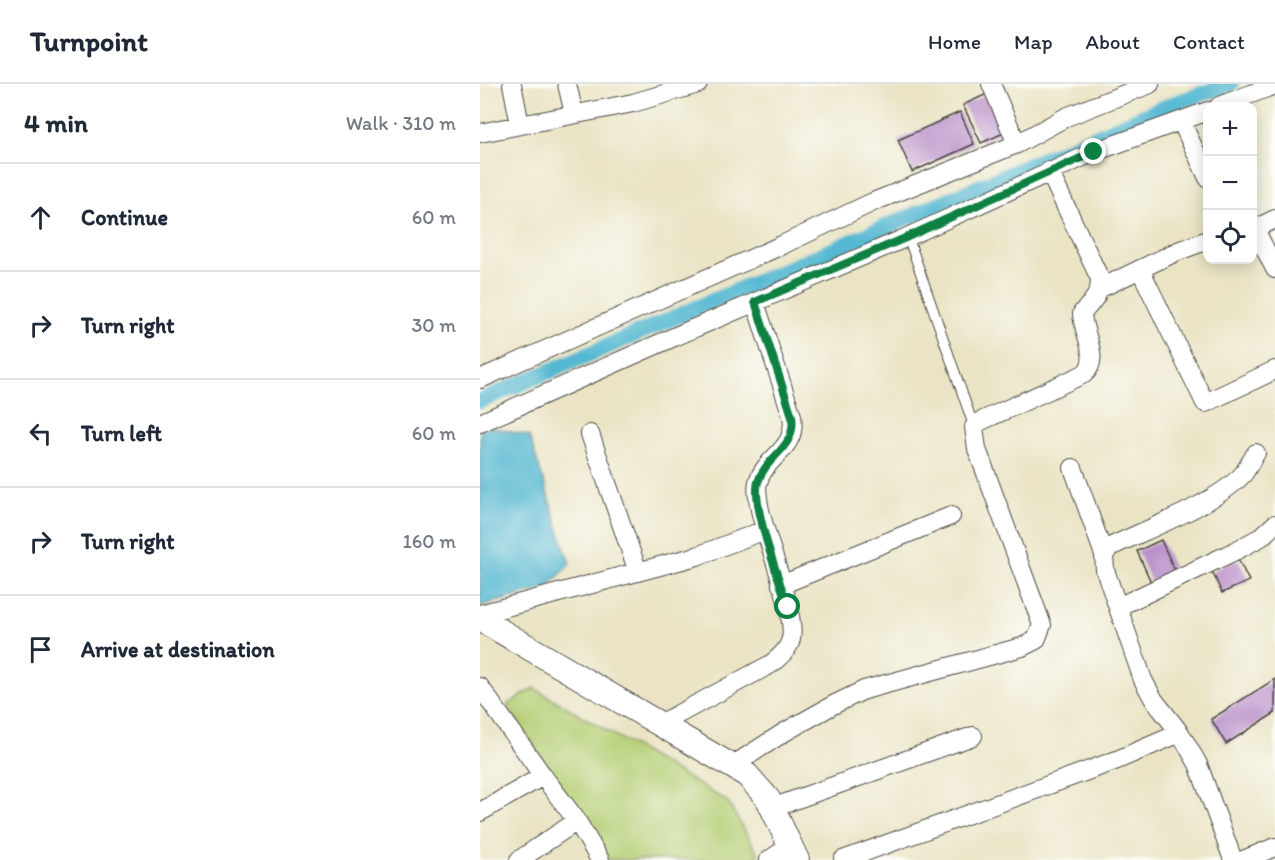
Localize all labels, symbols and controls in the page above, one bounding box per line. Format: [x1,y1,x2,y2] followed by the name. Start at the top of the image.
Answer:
[30,24,148,58] text: Turnpoint
[928,29,981,54] text: Home
[1014,29,1053,54] text: Map
[1086,29,1140,54] text: About
[1173,29,1245,54] text: Contact
[1203,102,1257,264] map controls
[1203,102,1257,156] button: +
[24,107,88,139] text: 4 min
[346,111,456,135] text: Walk · 310 m
[1080,138,1106,164] route end
[1203,156,1257,210] button: −
[24,201,57,234] icon: ahead
[81,204,168,231] text: Continue
[412,205,456,229] text: 60 m
[1203,210,1257,264] button: locate
[24,309,57,342] icon: right
[81,312,175,339] text: Turn right
[411,313,456,337] text: 30 m
[24,417,57,450] icon: left
[81,420,162,447] text: Turn left
[412,421,456,445] text: 60 m
[24,525,57,558] icon: right
[81,528,175,555] text: Turn right
[403,529,456,553] text: 160 m
[774,593,800,619] route start
[24,633,57,666] icon: arrive
[81,636,275,663] text: Arrive at destination

